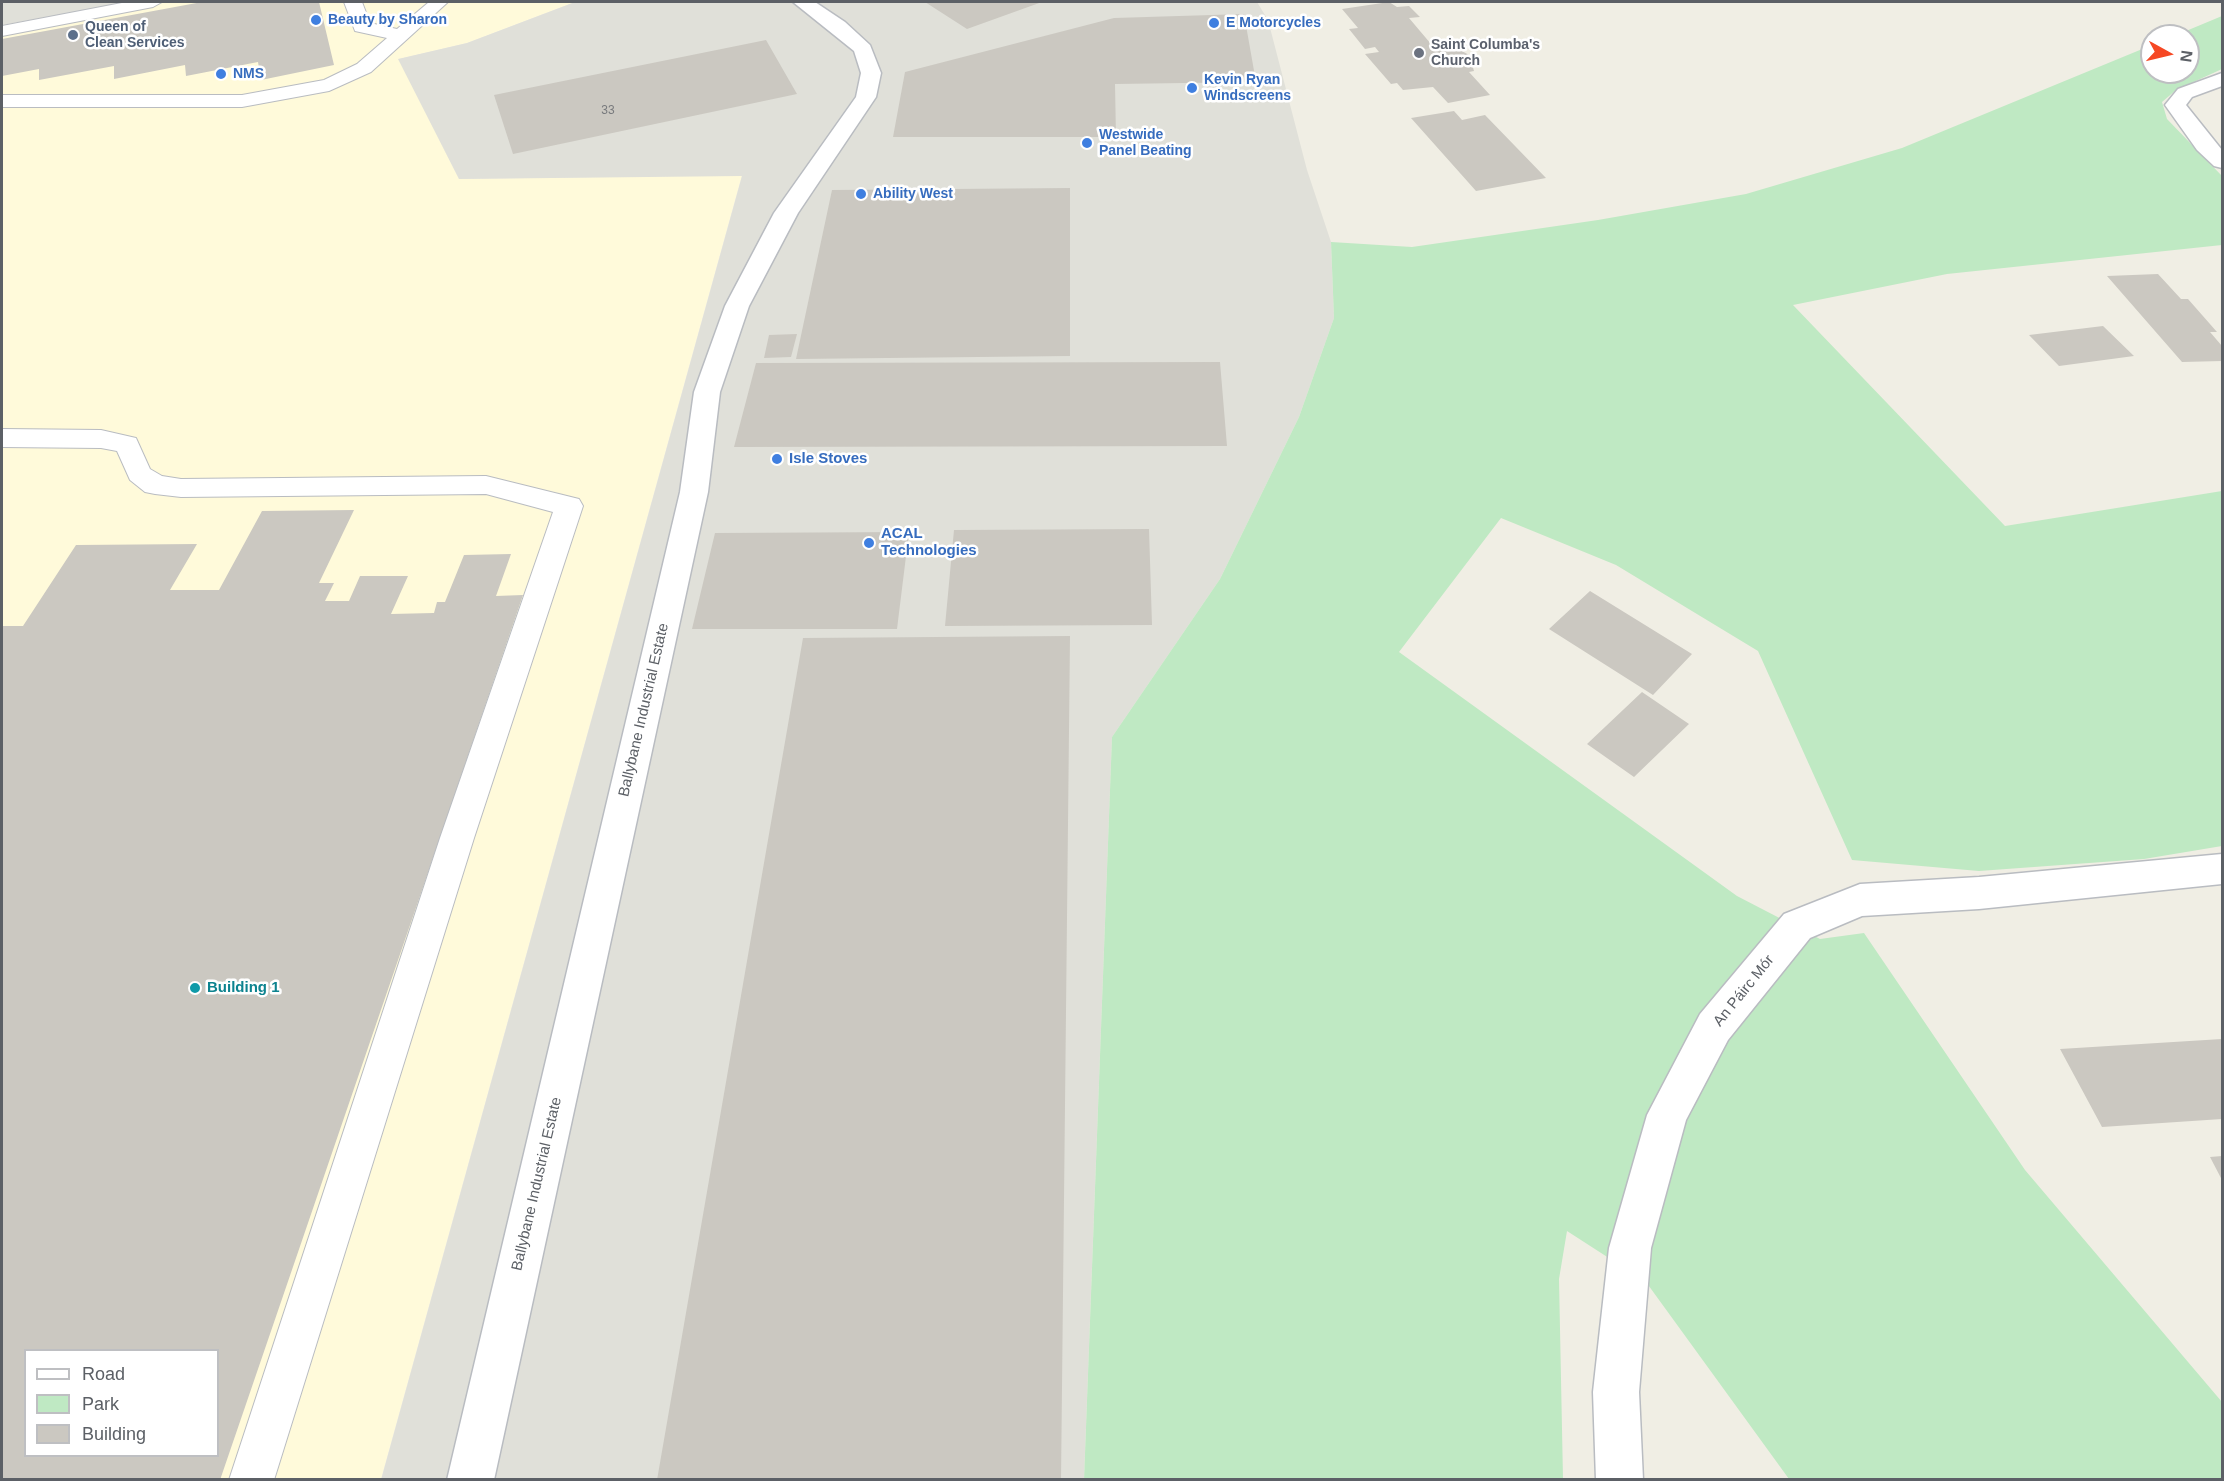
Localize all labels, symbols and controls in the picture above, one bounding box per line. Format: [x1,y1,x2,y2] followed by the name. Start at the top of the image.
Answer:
[328,12,447,28] place label: Beauty by Sharon
[309,13,323,27] marker: Beauty by Sharon
[1226,15,1321,31] place label: E Motorcycles
[1207,16,1221,30] marker: E Motorcycles
[85,19,185,51] place label: Queen of Clean Services
[2140,24,2200,84] north arrow
[66,28,80,42] marker: Queen of Clean Services
[1431,37,1540,70] place label: Saint Columba's Church
[1412,46,1426,60] marker: Saint Columba's Church
[2177,49,2196,63] text: N
[233,66,264,82] place label: NMS
[214,67,228,81] marker: NMS
[1204,72,1291,104] place label: Kevin Ryan Windscreens
[1185,81,1199,95] marker: Kevin Ryan Windscreens
[601,104,615,118] house number: 33
[1099,127,1192,160] place label: Westwide Panel Beating
[1080,136,1094,150] marker: Westwide Panel Beating
[873,186,953,202] place label: Ability West
[854,187,868,201] marker: Ability West
[789,450,867,468] place label: Isle Stoves
[770,452,784,466] marker: Isle Stoves
[881,525,977,560] place label: ACAL Technologies
[862,536,876,550] marker: ACAL Technologies
[615,621,673,799] street label: Ballybane Industrial Estate
[1710,952,1778,1030] street label: An Páirc Mór
[207,979,279,997] place label: Building 1
[188,981,202,995] marker: Building 1
[508,1095,566,1273] street label: Ballybane Industrial Estate
[24,1349,219,1457] legend
[82,1364,125,1384] text: Road
[82,1394,119,1414] text: Park
[82,1424,146,1444] text: Building

